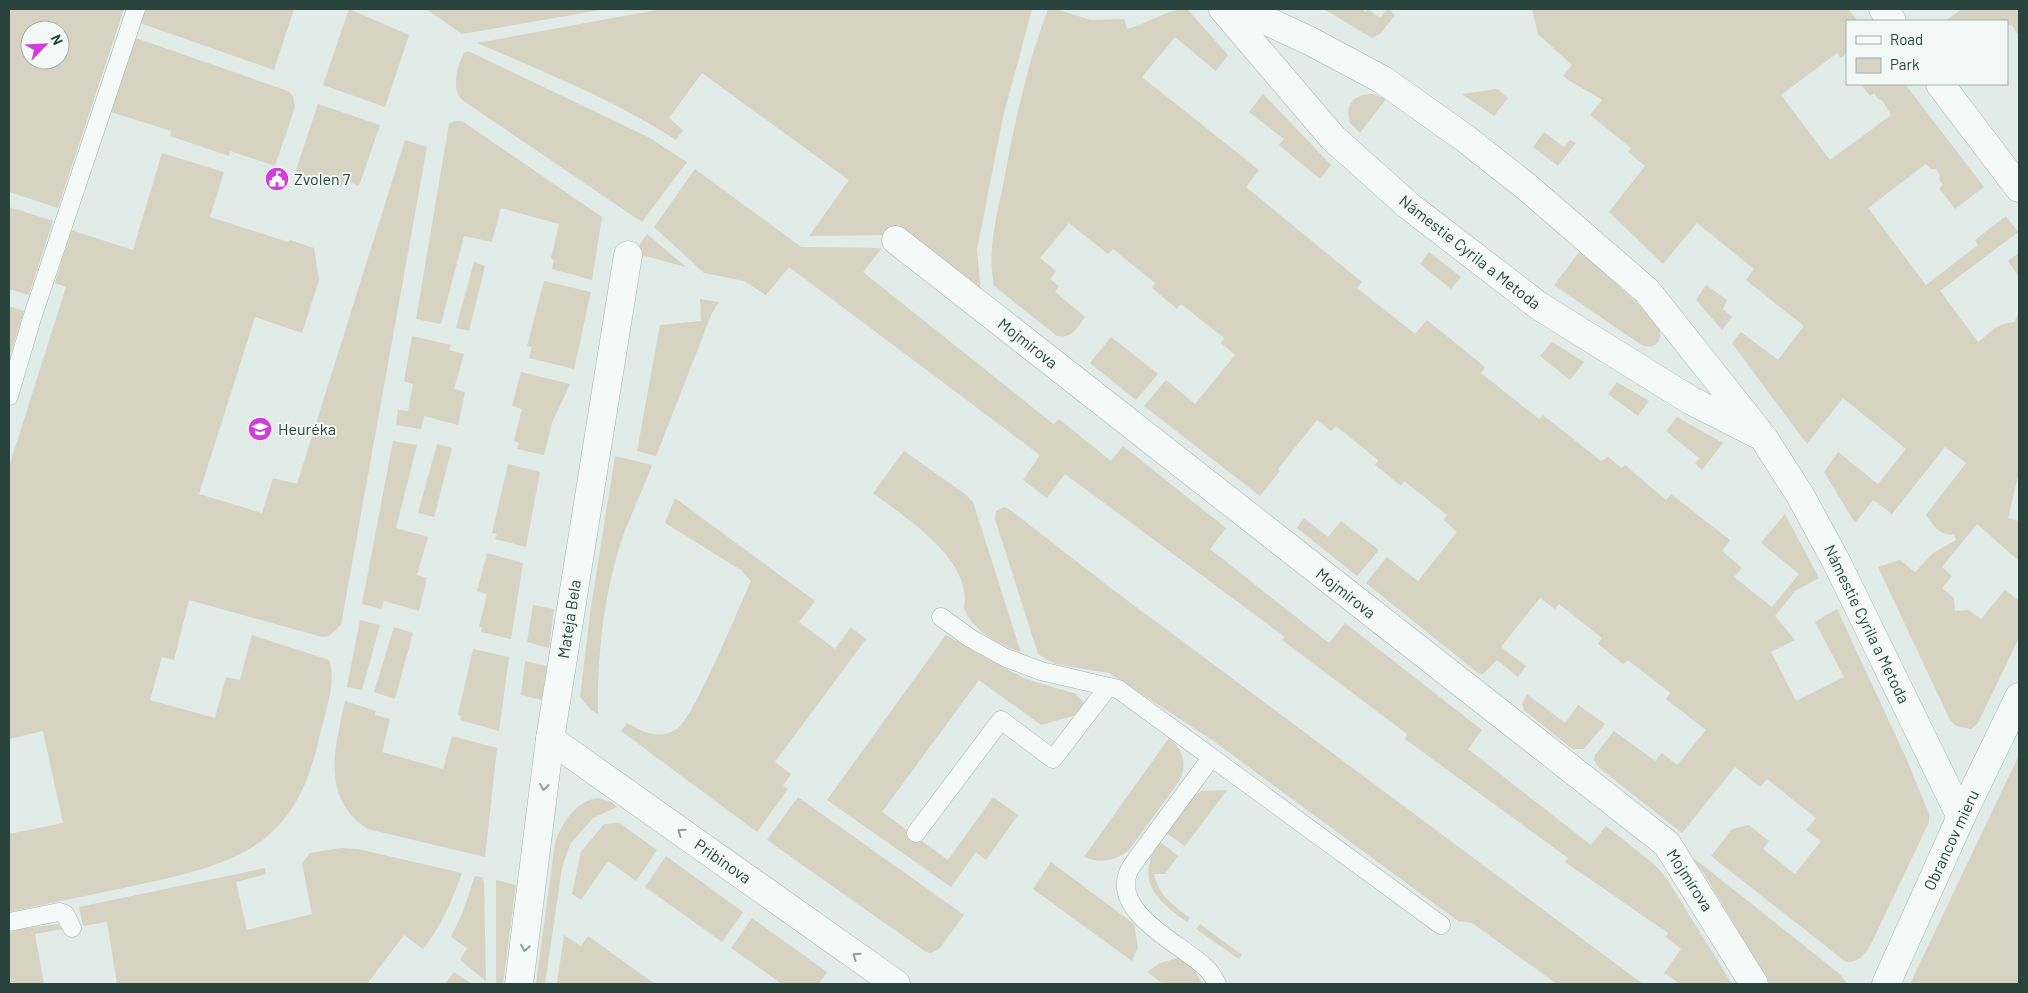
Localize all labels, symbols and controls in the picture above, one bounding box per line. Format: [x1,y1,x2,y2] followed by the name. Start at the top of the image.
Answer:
[20,20,70,70] north arrow
[1846,20,2008,85] legend
[1890,30,1923,48] text: Road
[48,32,67,47] text: N
[1890,55,1920,73] text: Park
[264,166,290,192] public building icon: Zvolen 7
[294,169,351,188] place label: Zvolen 7
[1396,190,1545,313] street label: Námestie Cyrila a Metoda
[995,313,1062,372] street label: Mojmírova
[247,416,273,442] school or university icon: Heuréka
[278,419,336,438] place label: Heuréka
[1821,541,1914,706] street label: Námestie Cyrila a Metoda
[1313,563,1380,622] street label: Mojmírova
[553,578,584,660] street label: Mateja Bela
[539,783,550,791] one-way arrow
[1919,786,1982,893] street label: Obrancov mieru
[677,829,687,838] one-way arrow
[691,834,755,887] street label: Pribinova
[1663,845,1718,914] street label: Mojmírova
[520,945,531,953] one-way arrow
[852,953,862,962] one-way arrow

